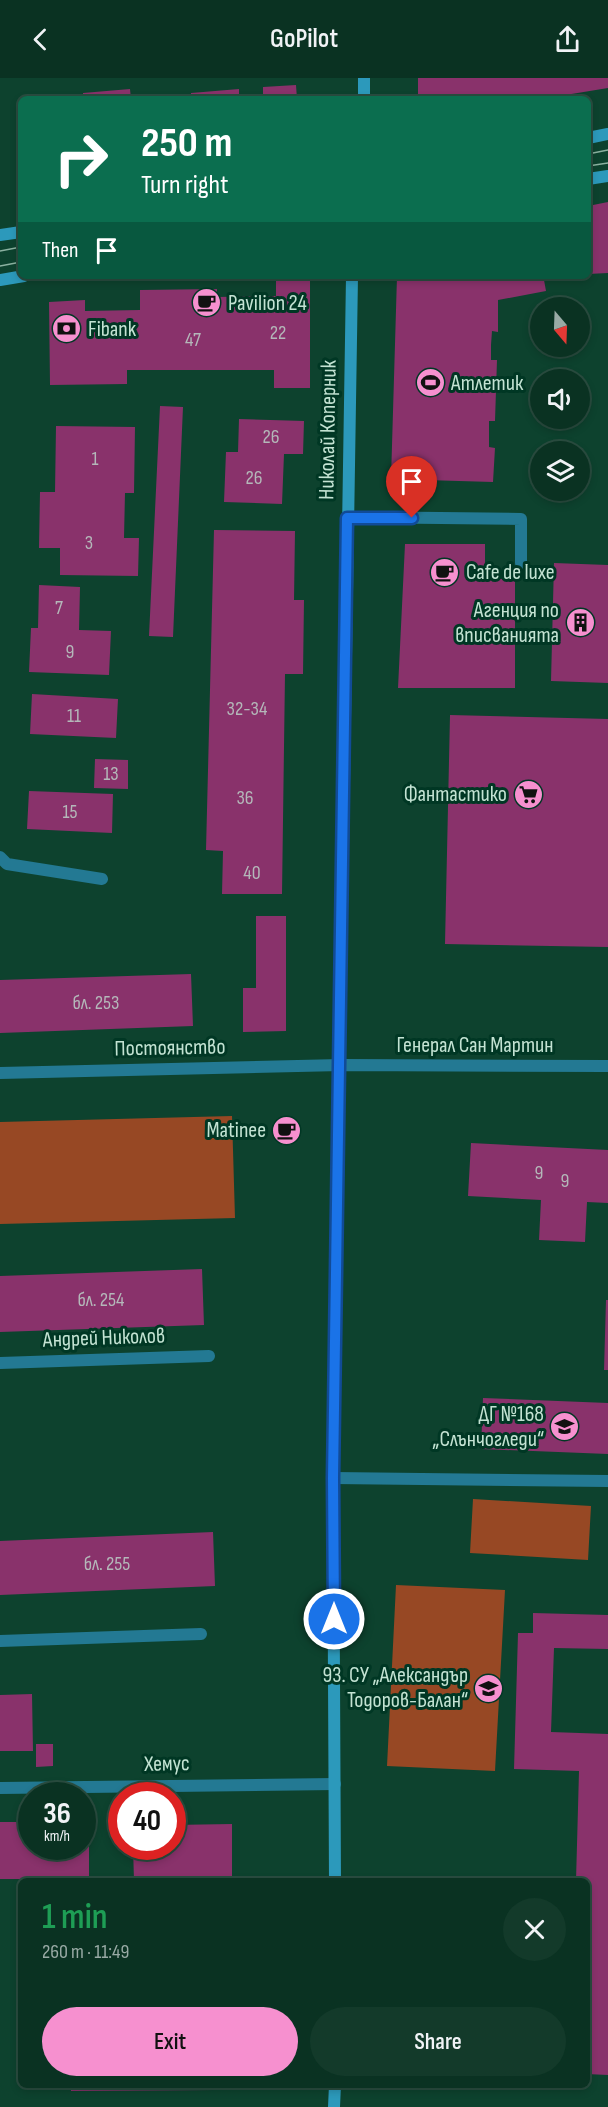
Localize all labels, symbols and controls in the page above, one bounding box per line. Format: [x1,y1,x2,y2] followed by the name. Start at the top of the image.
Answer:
[24,23,57,56] icon: back
[270,23,338,55] text: GoPilot
[551,23,584,56] icon: share
[141,118,232,169] text: 250 m
[42,120,120,198] icon: right
[141,169,228,201] text: Turn right
[90,234,123,267] icon: arrive
[42,237,78,264] text: Then
[191,287,223,319] cafe icon: Pavilion 24
[228,290,307,317] place label: Pavilion 24
[530,297,590,357] north arrow
[530,297,590,501] map controls
[51,313,83,345] bank icon: Fibank
[88,316,137,343] place label: Fibank
[270,321,286,345] house number: 22
[185,328,201,352] house number: 47
[313,359,343,500] street label: Николай Коперник
[414,367,446,399] sports icon: Атлетик
[530,369,590,429] button: sound
[450,370,524,397] place label: Атлетик
[263,425,280,449] house number: 26
[530,441,590,501] button: layers
[92,447,99,471] house number: 1
[386,456,437,518] pin
[395,465,428,498] icon: arrive
[246,466,263,490] house number: 26
[85,531,93,555] house number: 3
[429,556,461,588] cafe icon: Cafe de luxe
[466,559,555,586] place label: Cafe de luxe
[55,596,63,620] house number: 7
[455,597,559,649] place label: Агенция по вписванията
[564,607,596,639] building icon: Агенция по вписванията
[66,640,74,664] house number: 9
[227,697,267,721] house number: 32-34
[67,704,81,728] house number: 11
[103,762,119,786] house number: 13
[512,778,544,810] supermarket icon: Фантастико
[404,781,507,808] place label: Фантастико
[236,786,254,810] house number: 36
[62,800,78,824] house number: 15
[243,861,261,885] house number: 40
[73,991,119,1015] house number: бл. 253
[397,1032,553,1059] street label: Генерал Сан Мартин
[114,1034,226,1062] street label: Постоянство
[271,1114,303,1146] cafe icon: Matinee
[207,1117,266,1144] place label: Matinee
[535,1161,543,1185] house number: 9
[561,1169,569,1193] house number: 9
[78,1288,124,1312] house number: бл. 254
[41,1322,166,1354] street label: Андрей Николов
[432,1401,544,1453] place label: ДГ №168 „Слънчогледи“
[549,1411,581,1443] school or university icon: ДГ №168 „Слънчогледи“
[84,1552,130,1576] house number: бл. 255
[302,1587,366,1651] position arrow
[322,1662,468,1714] place label: 93. СУ „Александър Тодоров-Балан“
[473,1672,505,1704] school or university icon: 93. СУ „Александър Тодоров-Балан“
[143,1750,190,1778] street label: Хемус
[108,1782,186,1860] speed limit sign: 40
[43,1796,71,1832] text: 36
[44,1827,70,1846] text: km/h
[42,1896,107,1939] text: 1 min
[503,1898,566,1961] button: close
[42,1940,129,1964] text: 260 m · 11:49
[42,2007,298,2076] button: Exit
[310,2007,566,2076] button: Share

